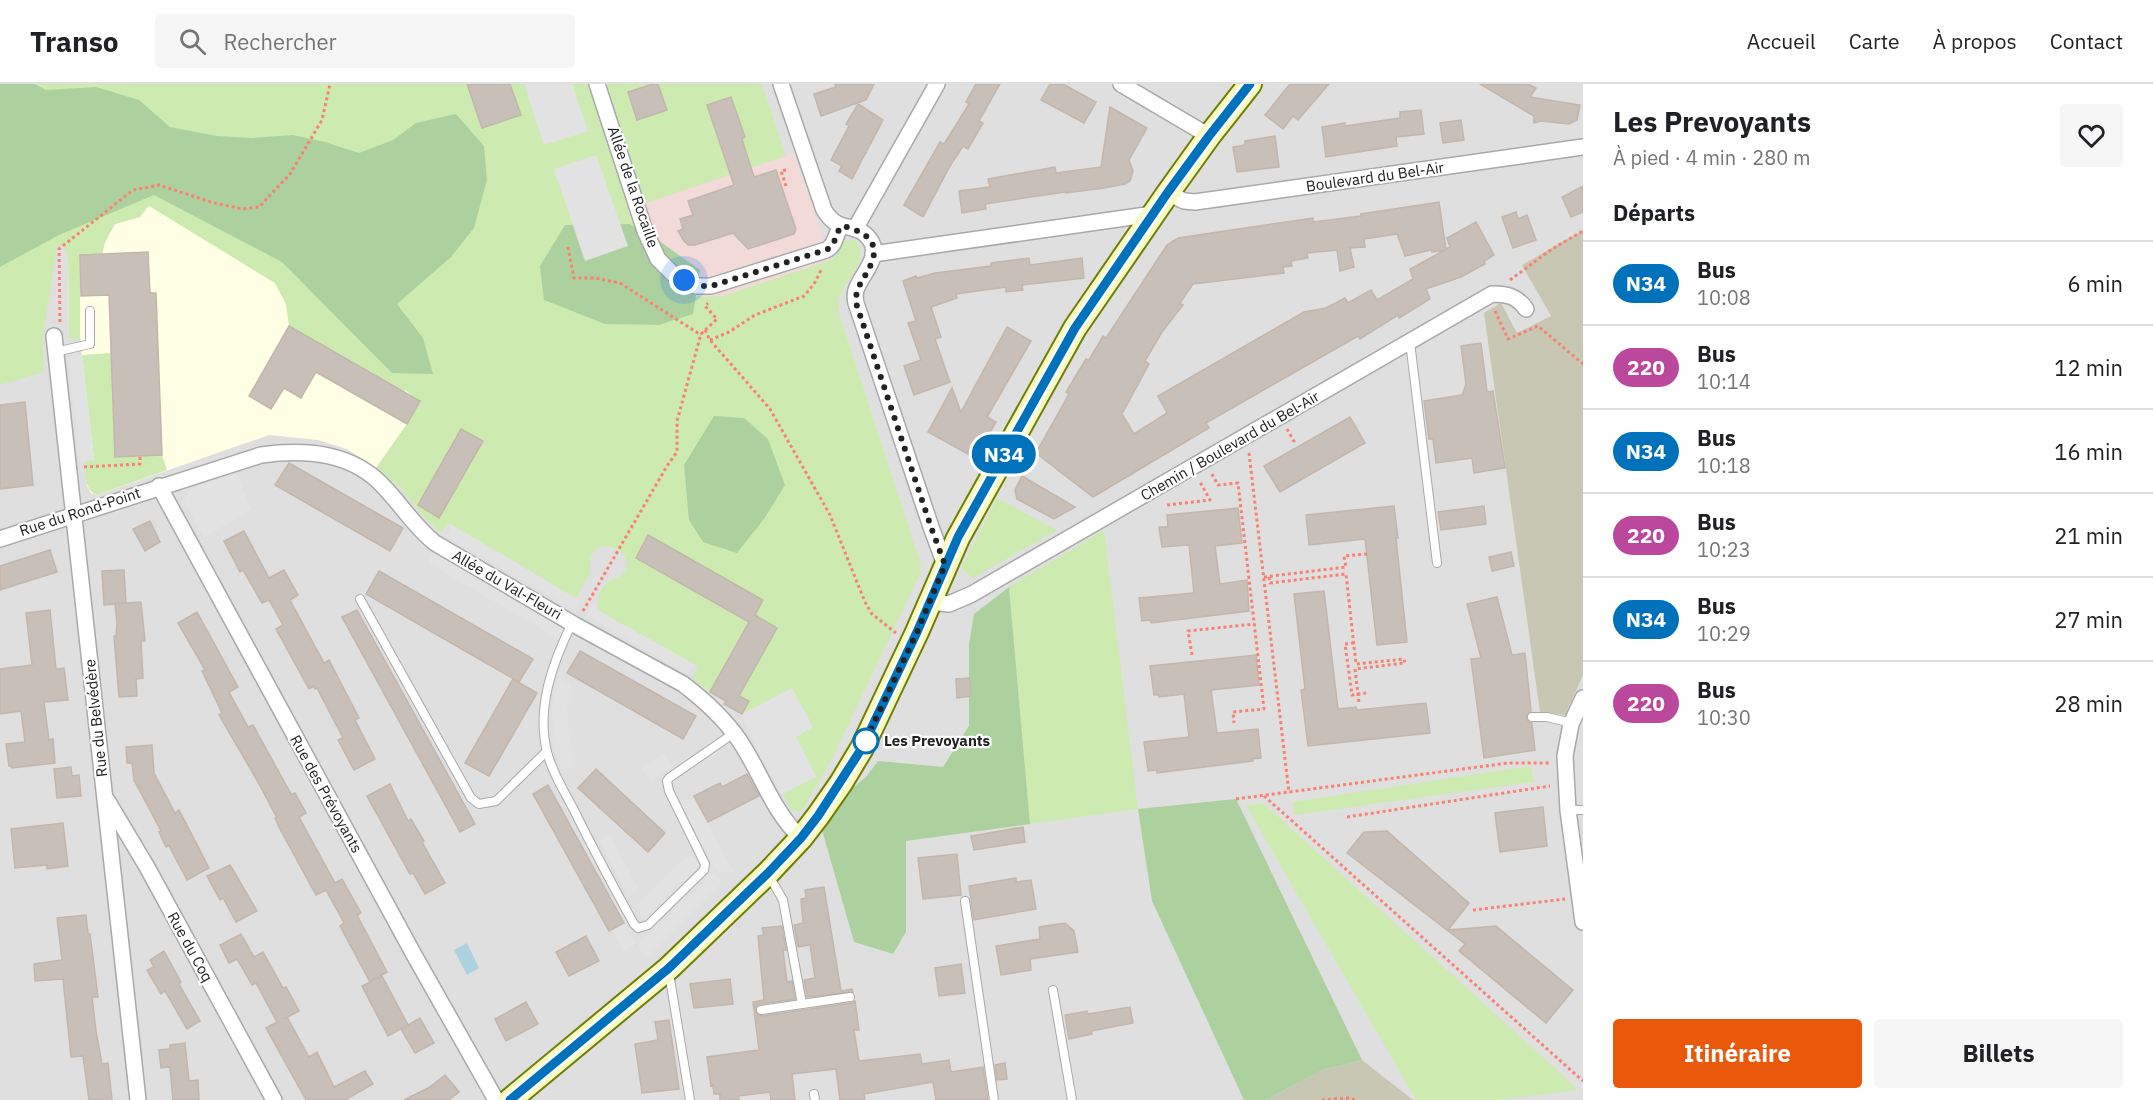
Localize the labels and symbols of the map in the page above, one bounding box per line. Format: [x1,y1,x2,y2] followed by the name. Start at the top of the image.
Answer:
[604,124,663,250] street label: Allée de la Rocaille
[1305,157,1446,196] street label: Boulevard du Bel-Air
[669,265,699,295] your location
[1137,386,1323,505] street label: Chemin / Boulevard du Bel-Air
[970,434,1038,473] line badge: N34
[17,483,143,540] street label: Rue du Rond-Point
[449,545,566,624] street label: Allée du Val-Fleuri
[80,658,111,778] street label: Rue du Belvédère
[853,728,879,754] marker: Les Prevoyants
[286,731,367,856] street label: Rue des Prévoyants
[884,731,991,750] place label: Les Prevoyants
[163,908,217,985] street label: Rue du Coq

